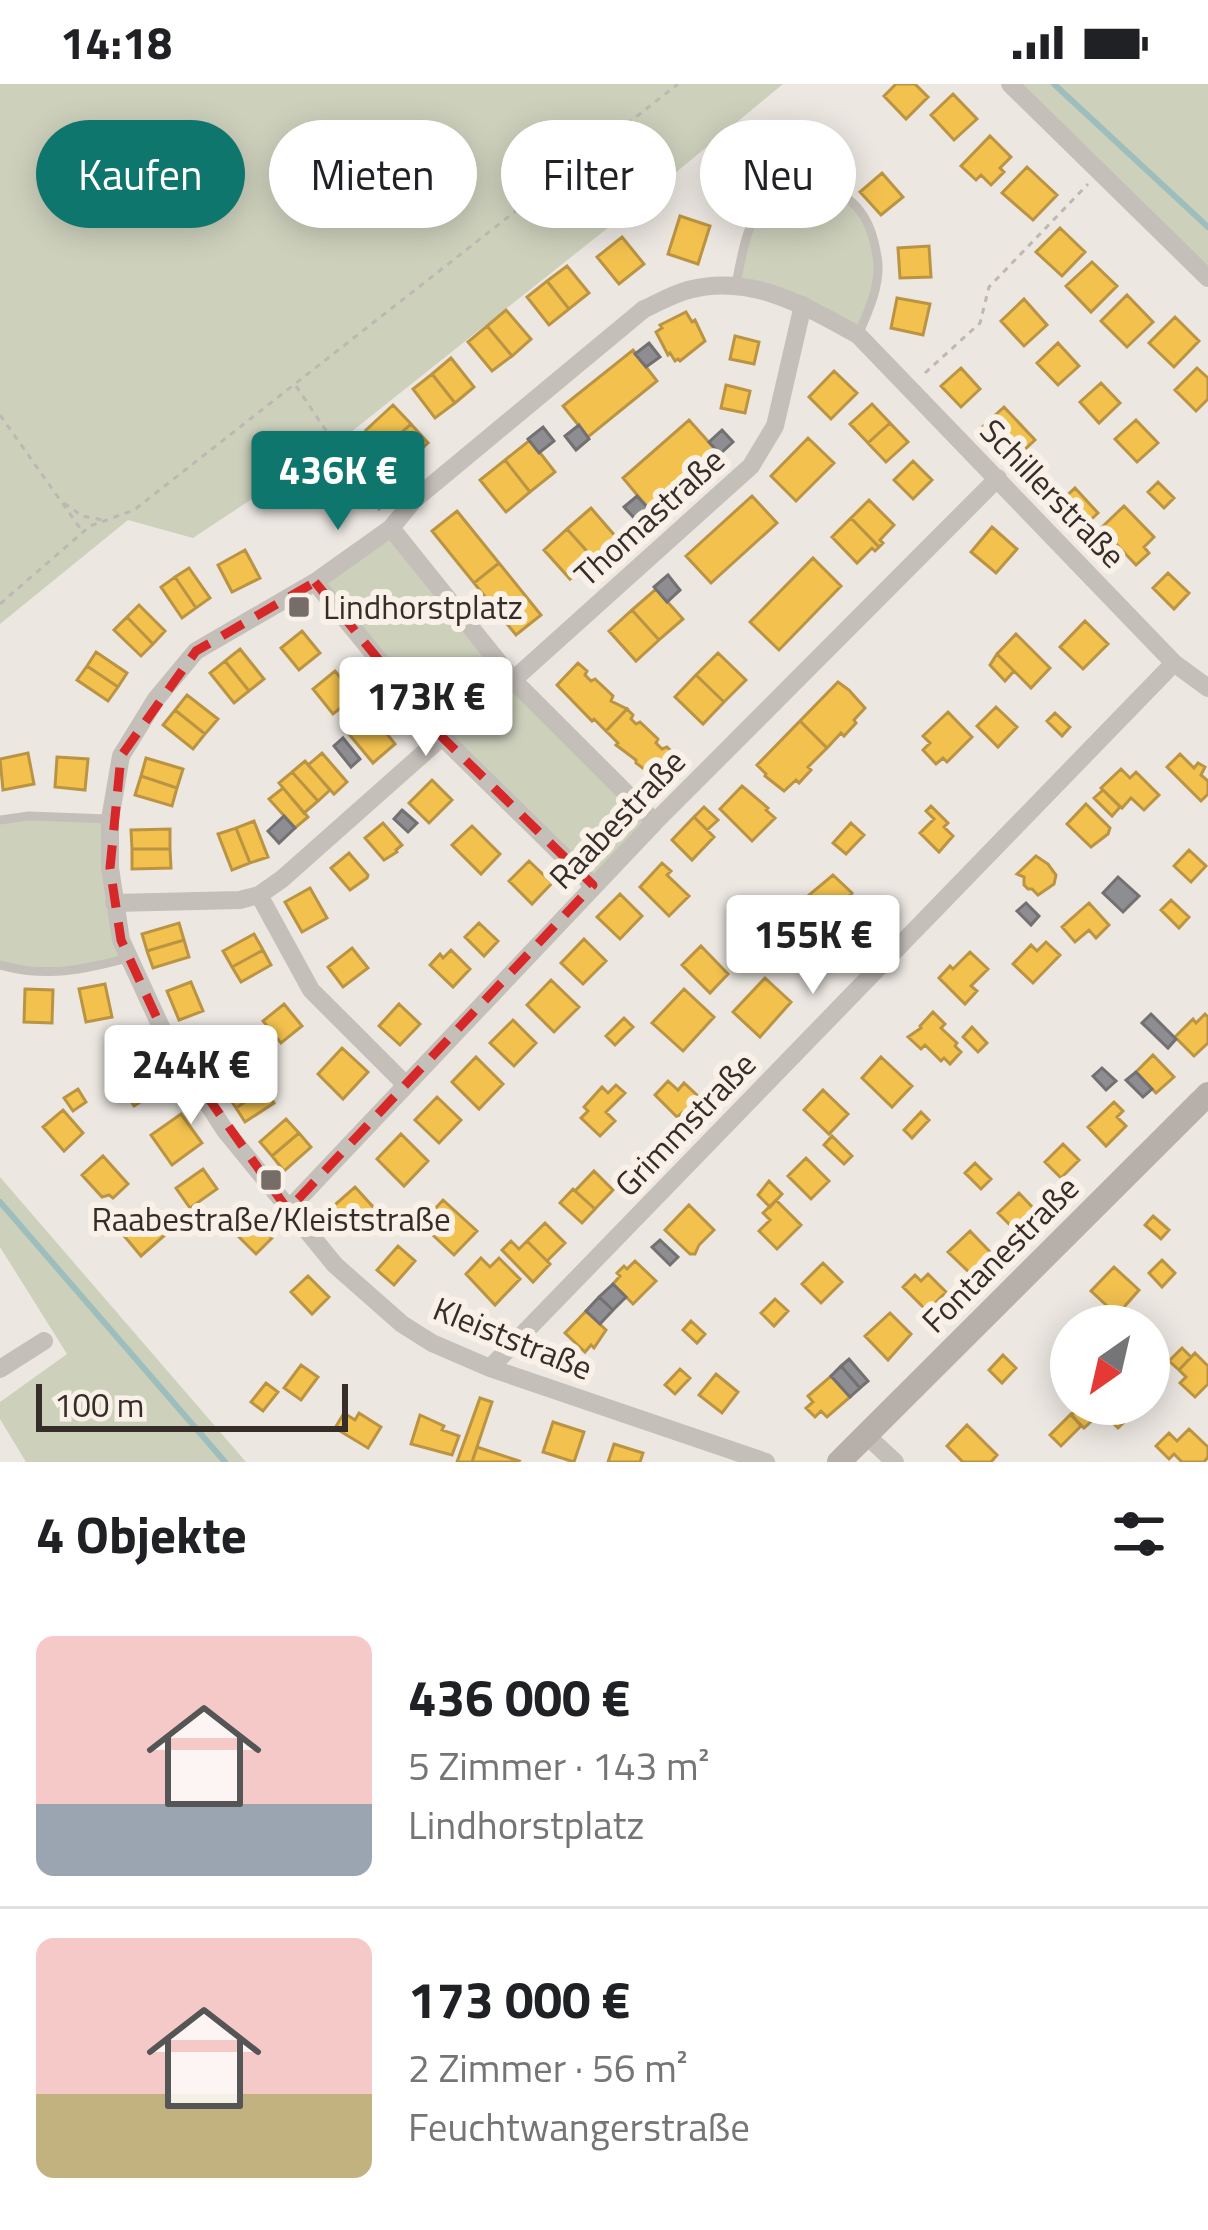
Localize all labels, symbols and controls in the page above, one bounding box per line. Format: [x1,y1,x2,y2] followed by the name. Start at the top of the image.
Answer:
[60,8,172,76] text: 14:18
[36,120,245,228] chip: Kaufen
[269,120,477,228] chip: Mieten
[501,120,676,228] chip: Filter
[700,120,856,228] chip: Neu
[969,407,1137,579] street label: Schillerstraße
[240,431,436,533] pin: 436K €
[563,436,735,598] street label: Thomastraße
[278,440,398,499] text: 436K €
[323,582,523,632] place label: Lindhorstplatz
[286,594,312,620] marker: Lindhorstplatz
[328,657,524,759] pin: 173K €
[366,666,486,725] text: 173K €
[537,738,697,900] street label: Raabestraße
[715,895,911,997] pin: 155K €
[753,904,873,963] text: 155K €
[93,1025,289,1127] pin: 244K €
[131,1034,251,1093] text: 244K €
[603,1040,767,1208] street label: Grimmstraße
[910,1164,1090,1344] street label: Fontanestraße
[258,1167,284,1193] marker: Raabestraße/Kleiststraße
[91,1194,451,1244] place label: Raabestraße/Kleiststraße
[426,1283,600,1393] street label: Kleiststraße
[1050,1305,1170,1425] north arrow
[1050,1305,1170,1425] map controls
[36,1378,348,1431] scale bar
[54,1380,144,1430] text: 100 m
[36,1495,247,1573] text: 4 Objekte
[1106,1501,1172,1567] icon: filters
[408,1658,630,1736] text: 436 000 €
[132,1684,276,1828] icon: home
[408,1736,710,1795] text: 5 Zimmer · 143 m²
[408,1795,644,1854] text: Lindhorstplatz
[408,1960,630,2038] text: 173 000 €
[132,1986,276,2130] icon: home
[408,2038,688,2097] text: 2 Zimmer · 56 m²
[408,2097,750,2156] text: Feuchtwangerstraße

